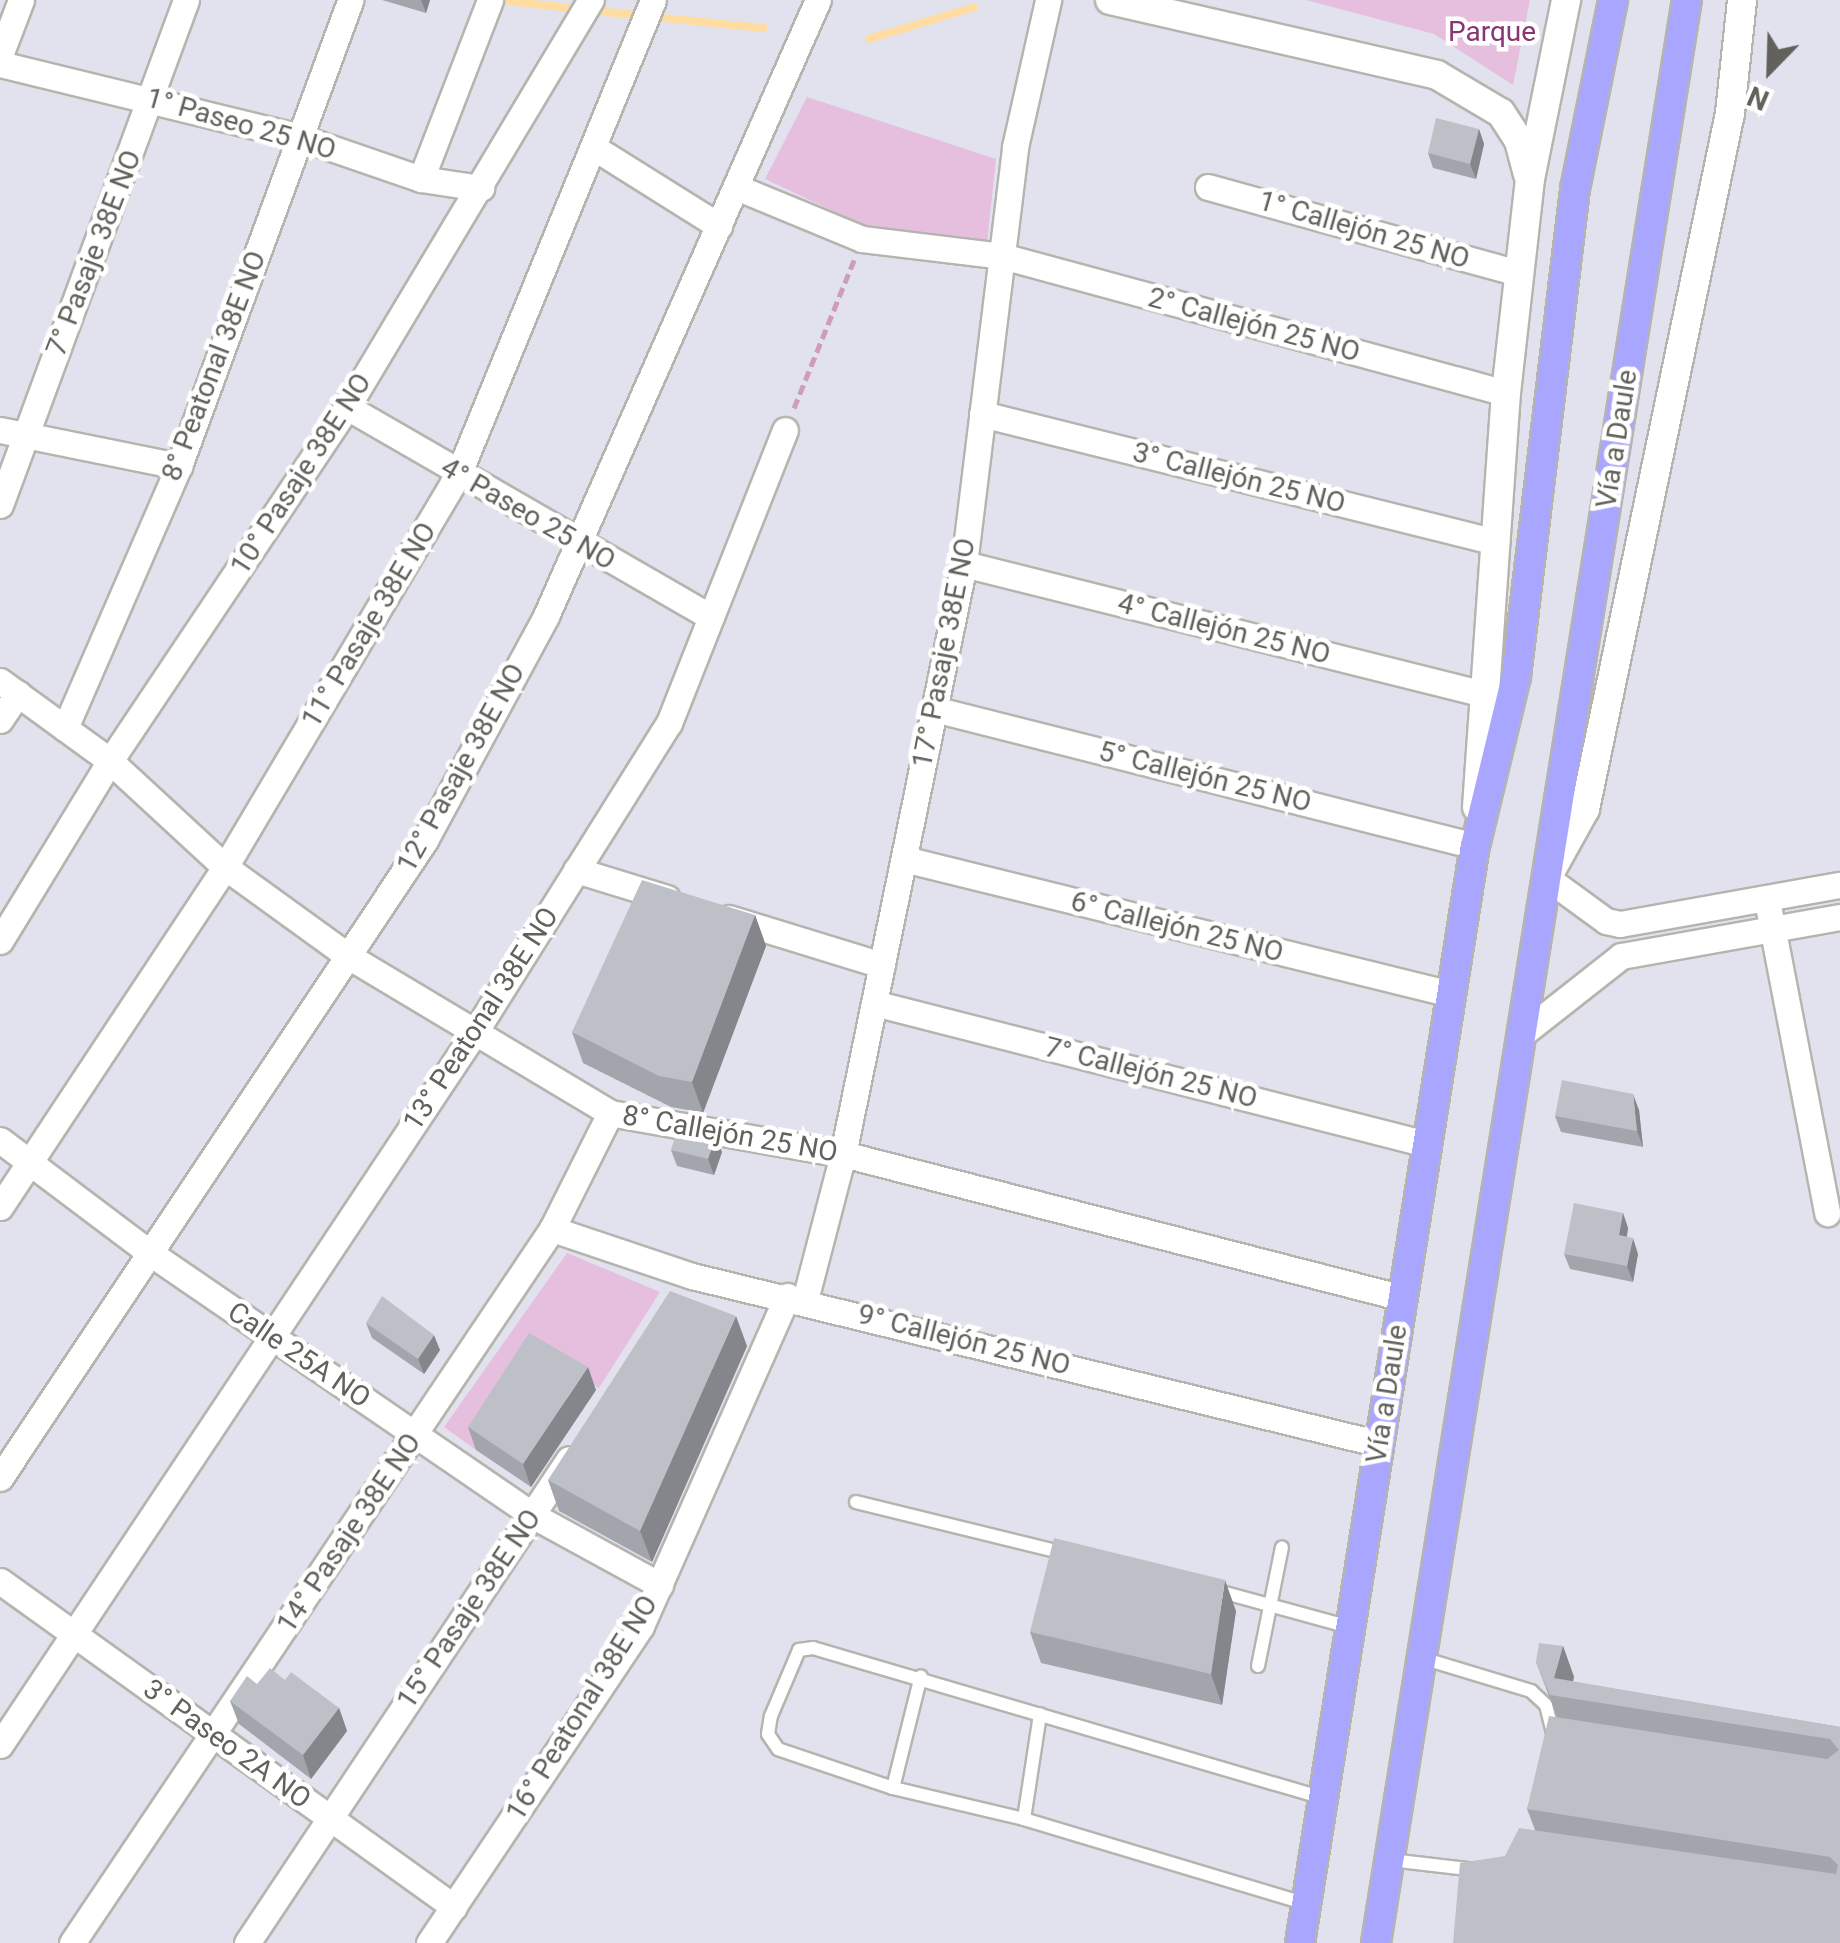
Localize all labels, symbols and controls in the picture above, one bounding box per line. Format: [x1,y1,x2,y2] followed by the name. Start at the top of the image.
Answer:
[1448,15,1536,49] park label: Parque
[1720,20,1820,120] north arrow
[1743,79,1774,117] text: N
[142,81,340,167] street label: 1° Paseo 25 NO
[39,145,149,361] street label: 7° Pasaje 38E NO
[1255,184,1473,276] street label: 1° Callejón 25 NO
[155,246,273,486] street label: 8° Peatonal 38E NO
[1144,281,1364,369] street label: 2° Callejón 25 NO
[223,367,379,581] street label: 10° Pasaje 38E NO
[1589,367,1645,511] street label: Vía a Daule
[1129,435,1349,521] street label: 3° Callejón 25 NO
[435,451,621,577] street label: 4° Paseo 25 NO
[295,516,443,734] street label: 11° Pasaje 38E NO
[905,535,983,771] street label: 17° Pasaje 38E NO
[1114,586,1334,672] street label: 4° Callejón 25 NO
[390,658,532,878] street label: 12° Pasaje 38E NO
[1095,734,1315,820] street label: 5° Callejón 25 NO
[1067,884,1287,970] street label: 6° Callejón 25 NO
[396,901,566,1137] street label: 13° Peatonal 38E NO
[1041,1030,1261,1116] street label: 7° Callejón 25 NO
[620,1099,840,1169] street label: 8° Callejón 25 NO
[221,1295,377,1415] street label: Calle 25A NO
[854,1297,1074,1383] street label: 9° Callejón 25 NO
[1359,1322,1415,1466] street label: Vía a Daule
[270,1427,428,1639] street label: 14° Pasaje 38E NO
[390,1503,548,1715] street label: 15° Pasaje 38E NO
[499,1589,665,1827] street label: 16° Peatonal 38E NO
[137,1672,317,1816] street label: 3° Paseo 2A NO

